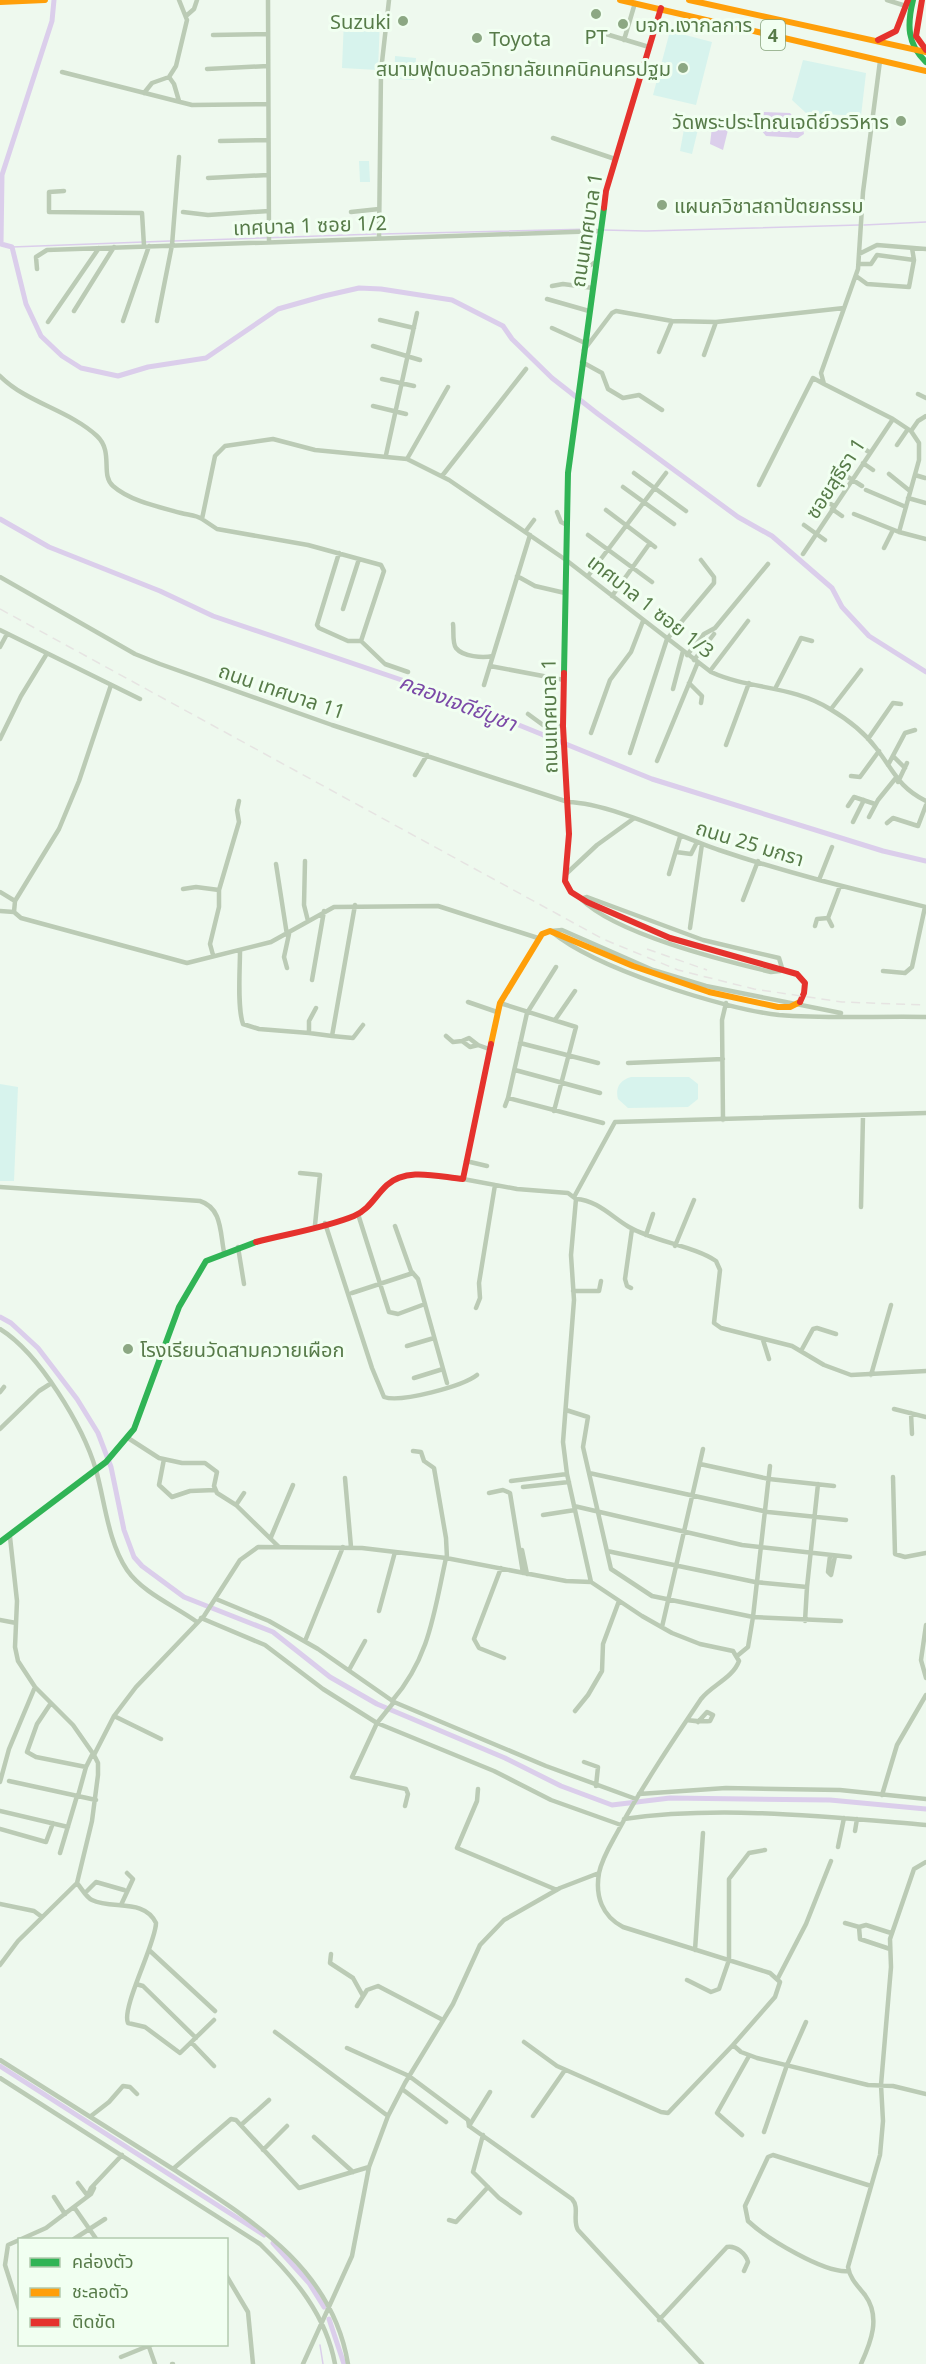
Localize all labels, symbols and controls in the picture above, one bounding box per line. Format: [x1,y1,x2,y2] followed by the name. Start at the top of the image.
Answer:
[589,7,603,21] marker: PT
[330,8,391,35] place label: Suzuki
[635,11,752,38] place label: บจก.เงากลการ
[396,14,410,28] marker: Suzuki
[616,17,630,31] marker: บจก.เงากลการ
[761,20,785,50] road number: 4
[584,23,608,50] place label: PT
[489,25,551,52] place label: Toyota
[470,31,484,45] marker: Toyota
[376,55,671,82] place label: สนามฟุตบอลวิทยาลัยเทคนิคนครปฐม
[676,61,690,75] marker: สนามฟุตบอลวิทยาลัยเทคนิคนครปฐม
[672,108,889,135] place label: วัดพระประโทณเจดีย์วรวิหาร
[894,114,908,128] marker: วัดพระประโทณเจดีย์วรวิหาร
[564,171,608,289] street label: ถนนเทศบาล 1
[674,192,864,219] place label: แผนกวิชาสถาปัตยกรรม
[655,198,669,212] marker: แผนกวิชาสถาปัตยกรรม
[233,209,387,241] street label: เทศบาล 1 ซอย 1/2
[799,432,871,524] street label: ซอยสุธีรา 1
[582,548,720,664] street label: เทศบาล 1 ซอย 1/3
[215,657,349,725] street label: ถนน เทศบาล 11
[534,658,564,774] street label: ถนนเทศบาล 1
[395,667,522,738] water label: คลองเจดีย์บูชา
[692,814,808,872] street label: ถนน 25 มกรา
[140,1336,345,1363] place label: โรงเรียนวัดสามควายเผือก
[121,1342,135,1356] marker: โรงเรียนวัดสามควายเผือก
[18,2238,228,2346] legend
[72,2249,134,2273] text: คล่องตัว
[72,2279,129,2303] text: ชะลอตัว
[72,2309,115,2333] text: ติดขัด

